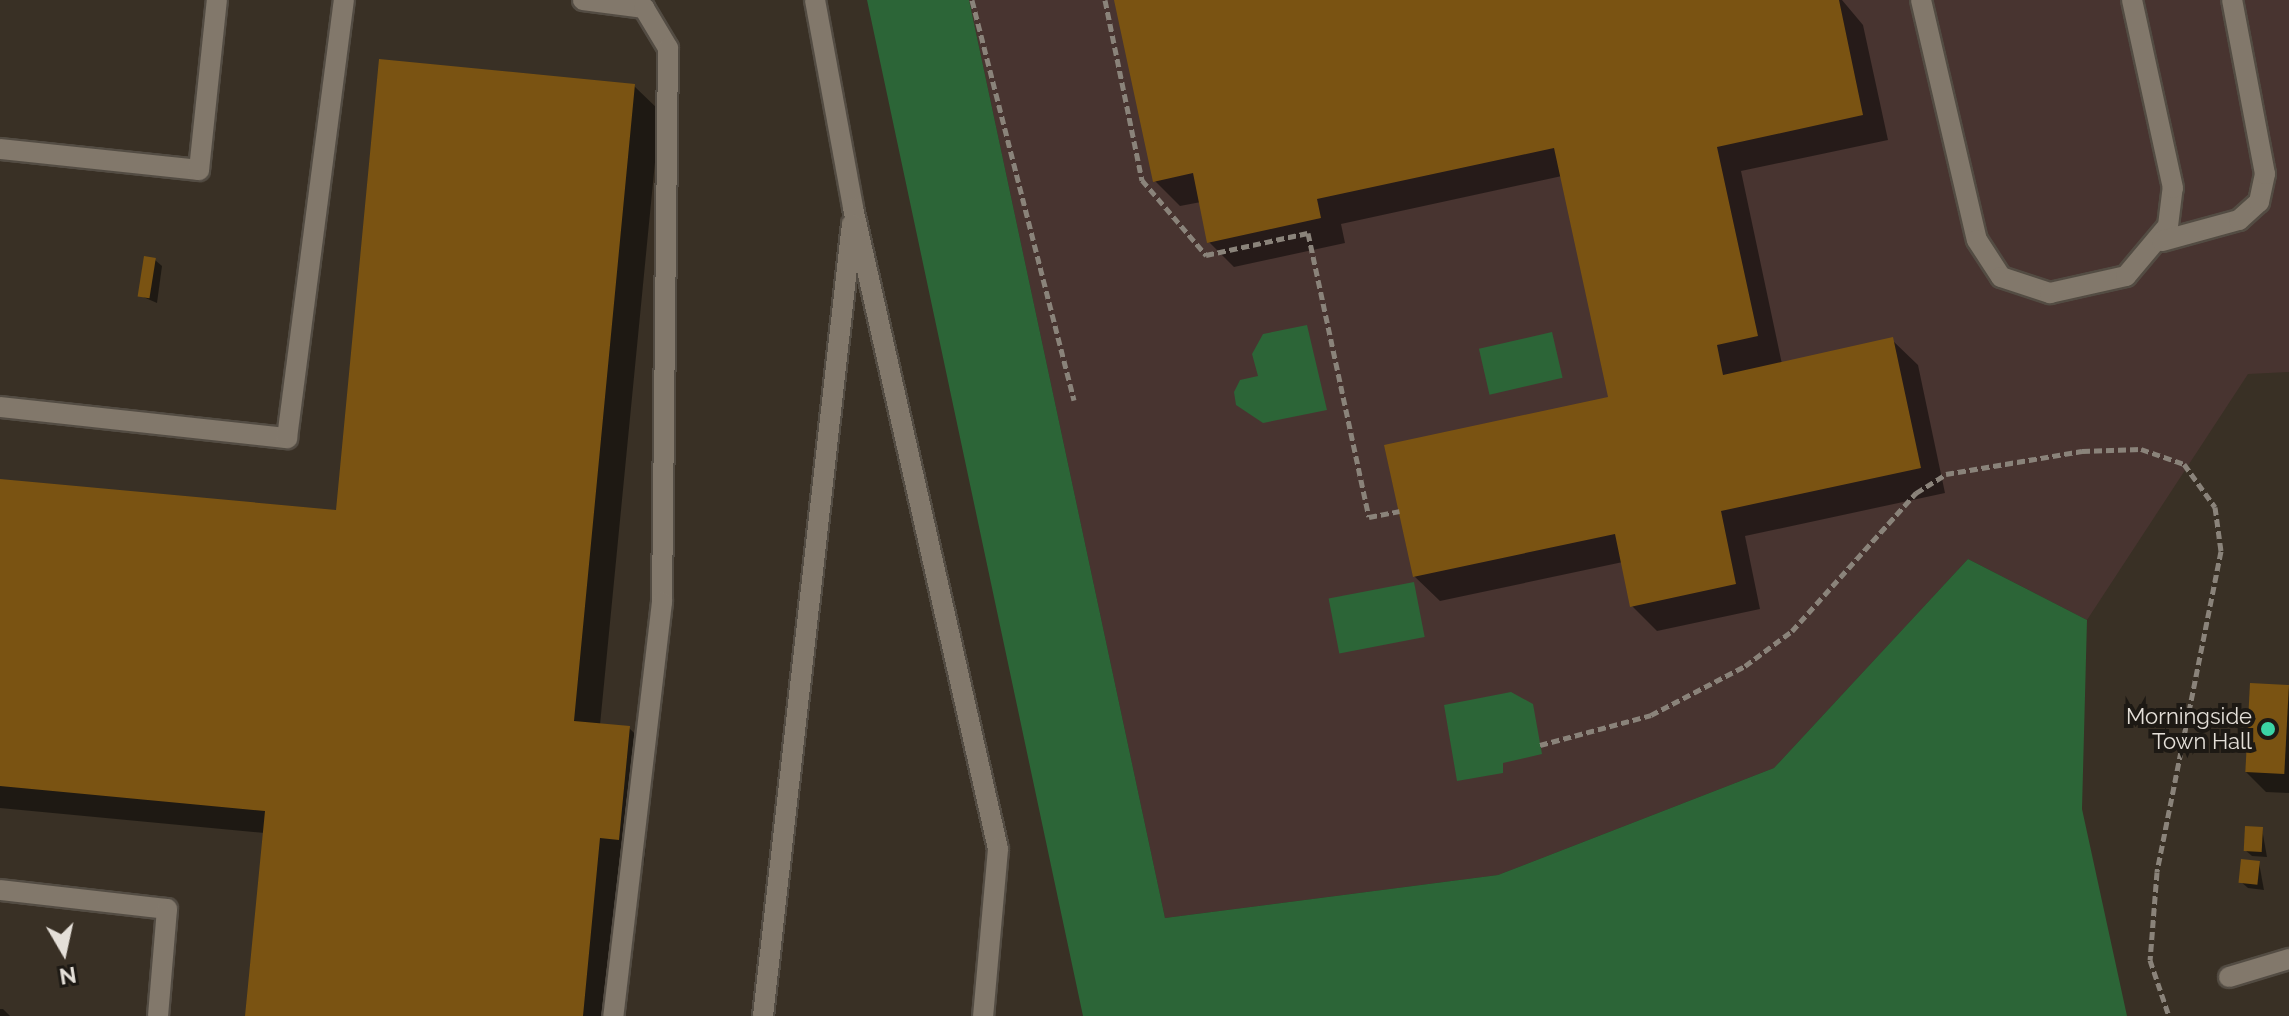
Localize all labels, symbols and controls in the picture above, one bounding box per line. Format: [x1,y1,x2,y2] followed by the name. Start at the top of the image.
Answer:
[2126,703,2252,754] place label: Morningside Town Hall
[2259,720,2277,738] marker: Morningside Town Hall
[24,912,104,992] north arrow
[57,962,78,990] text: N

